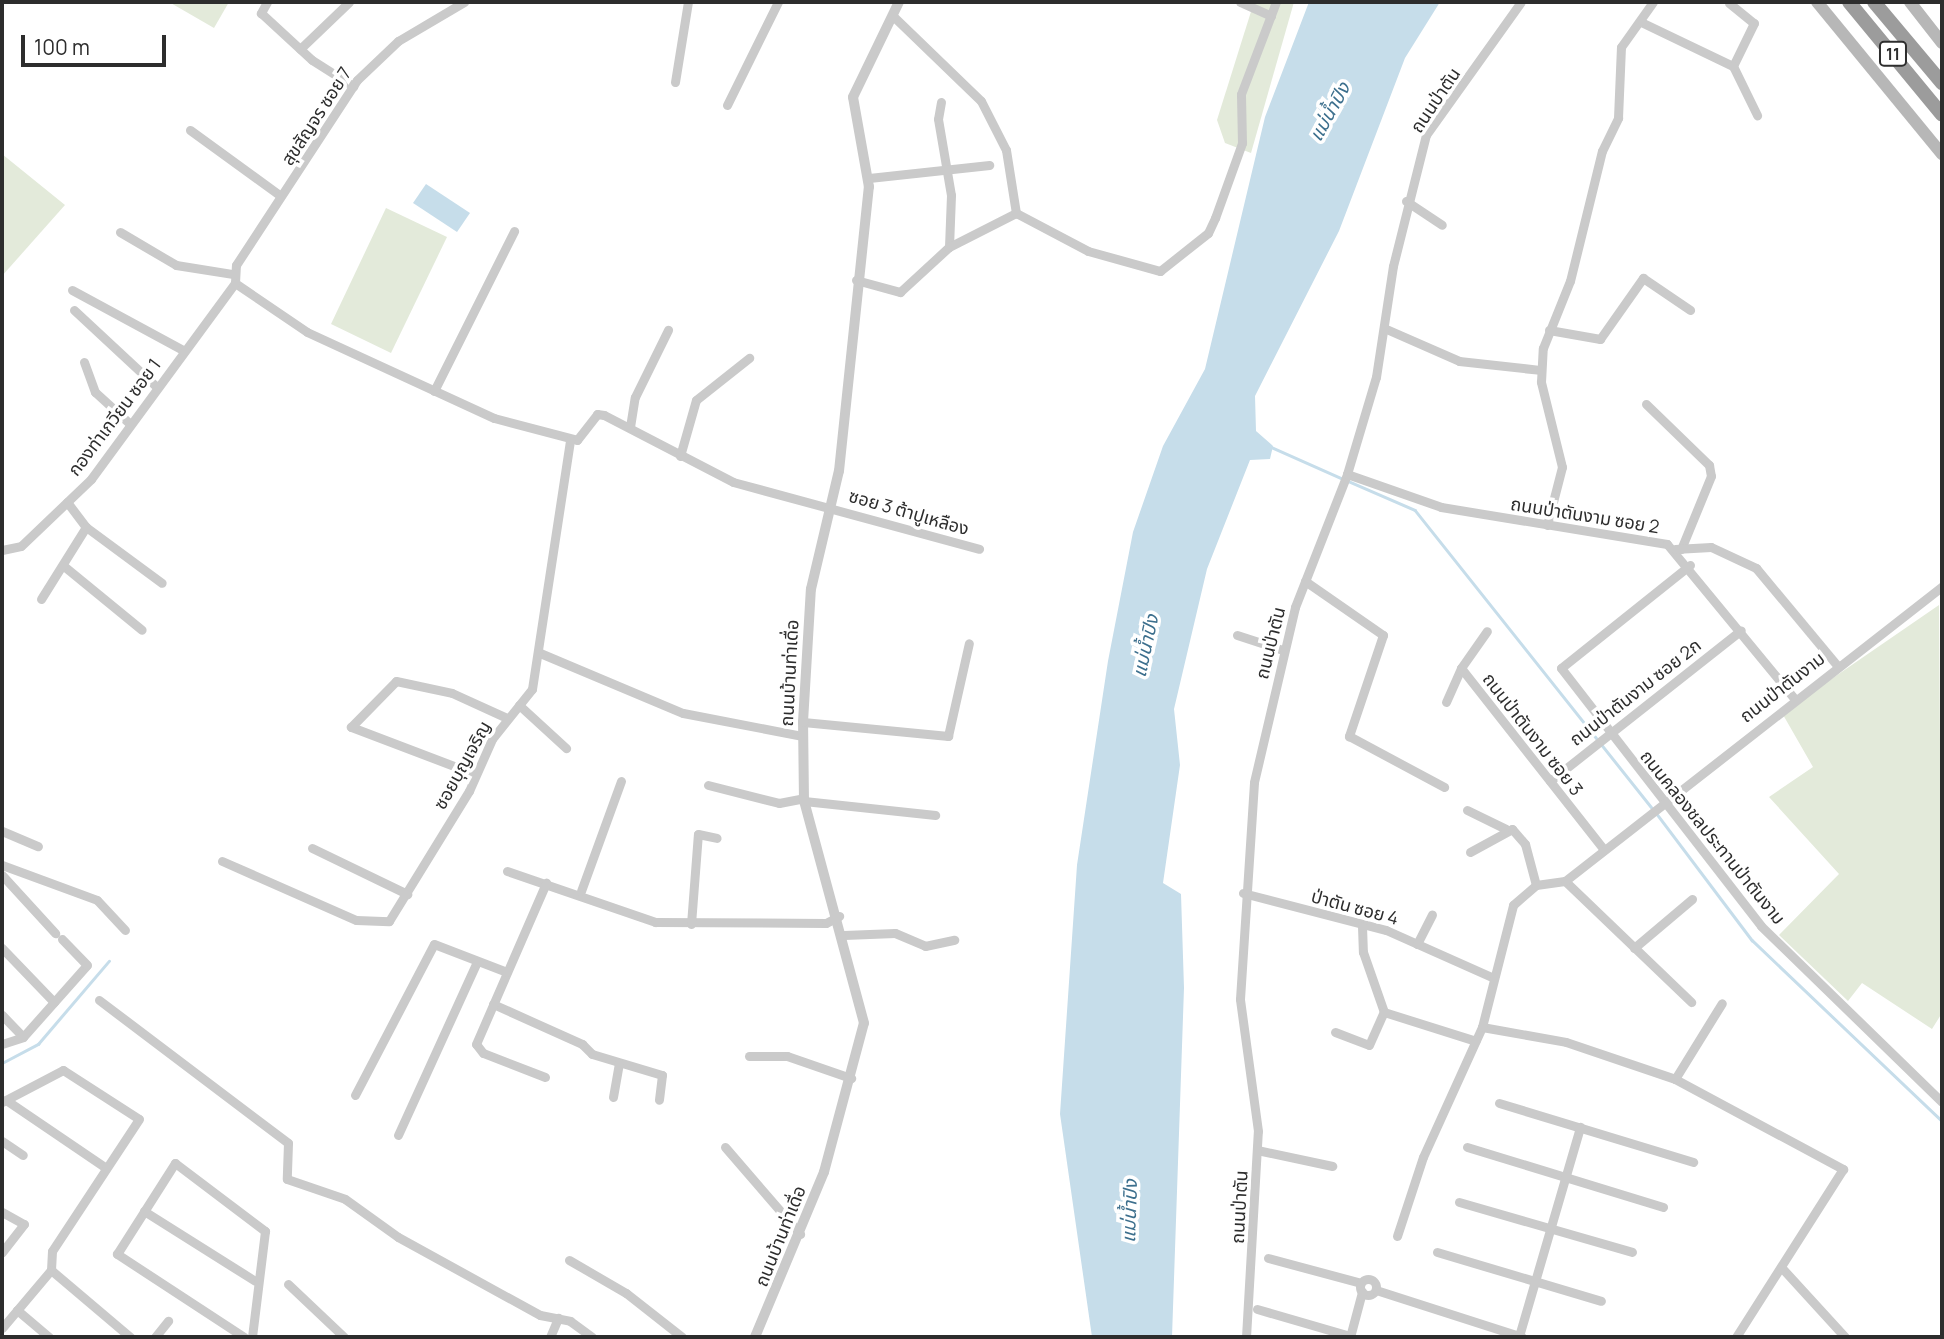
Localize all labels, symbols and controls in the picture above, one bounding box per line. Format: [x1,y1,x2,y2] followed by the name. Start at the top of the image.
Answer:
[24,21,170,65] scale bar
[34,33,90,61] text: 100 m
[1877,42,1909,66] road number: 11
[276,63,356,169] street label: สุขสัญจร ซอย 7
[1405,63,1465,137] street label: ถนนป่าตัน
[1305,79,1355,145] water label: แม่น้ำปิง
[63,354,165,480] street label: กองท่าเกวียน ซอย 1
[846,485,972,539] street label: ซอย 3 ต้าปูเหลือง
[1509,493,1661,537] street label: ถนนป่าตันงาม ซอย 2
[1251,605,1289,681] street label: ถนนป่าตัน
[1128,613,1164,679] water label: แม่น้ำปิง
[775,619,803,727] street label: ถนนบ้านท่าเดื่อ
[1565,634,1705,750] street label: ถนนป่าตันงาม ซอย 2ก
[1735,647,1829,727] street label: ถนนป่าตันงาม
[1478,668,1588,800] street label: ถนนป่าตันงาม ซอย 3
[429,717,495,813] street label: ซอยบุญเจริญ
[1636,745,1790,929] street label: ถนนคลองชลประทานป่าตันงาม
[1309,885,1401,929] street label: ป่าตัน ซอย 4
[1226,1170,1252,1244] street label: ถนนป่าตัน
[1117,1179,1143,1243] water label: แม่น้ำปิง
[750,1182,810,1290] street label: ถนนบ้านท่าเดื่อ

